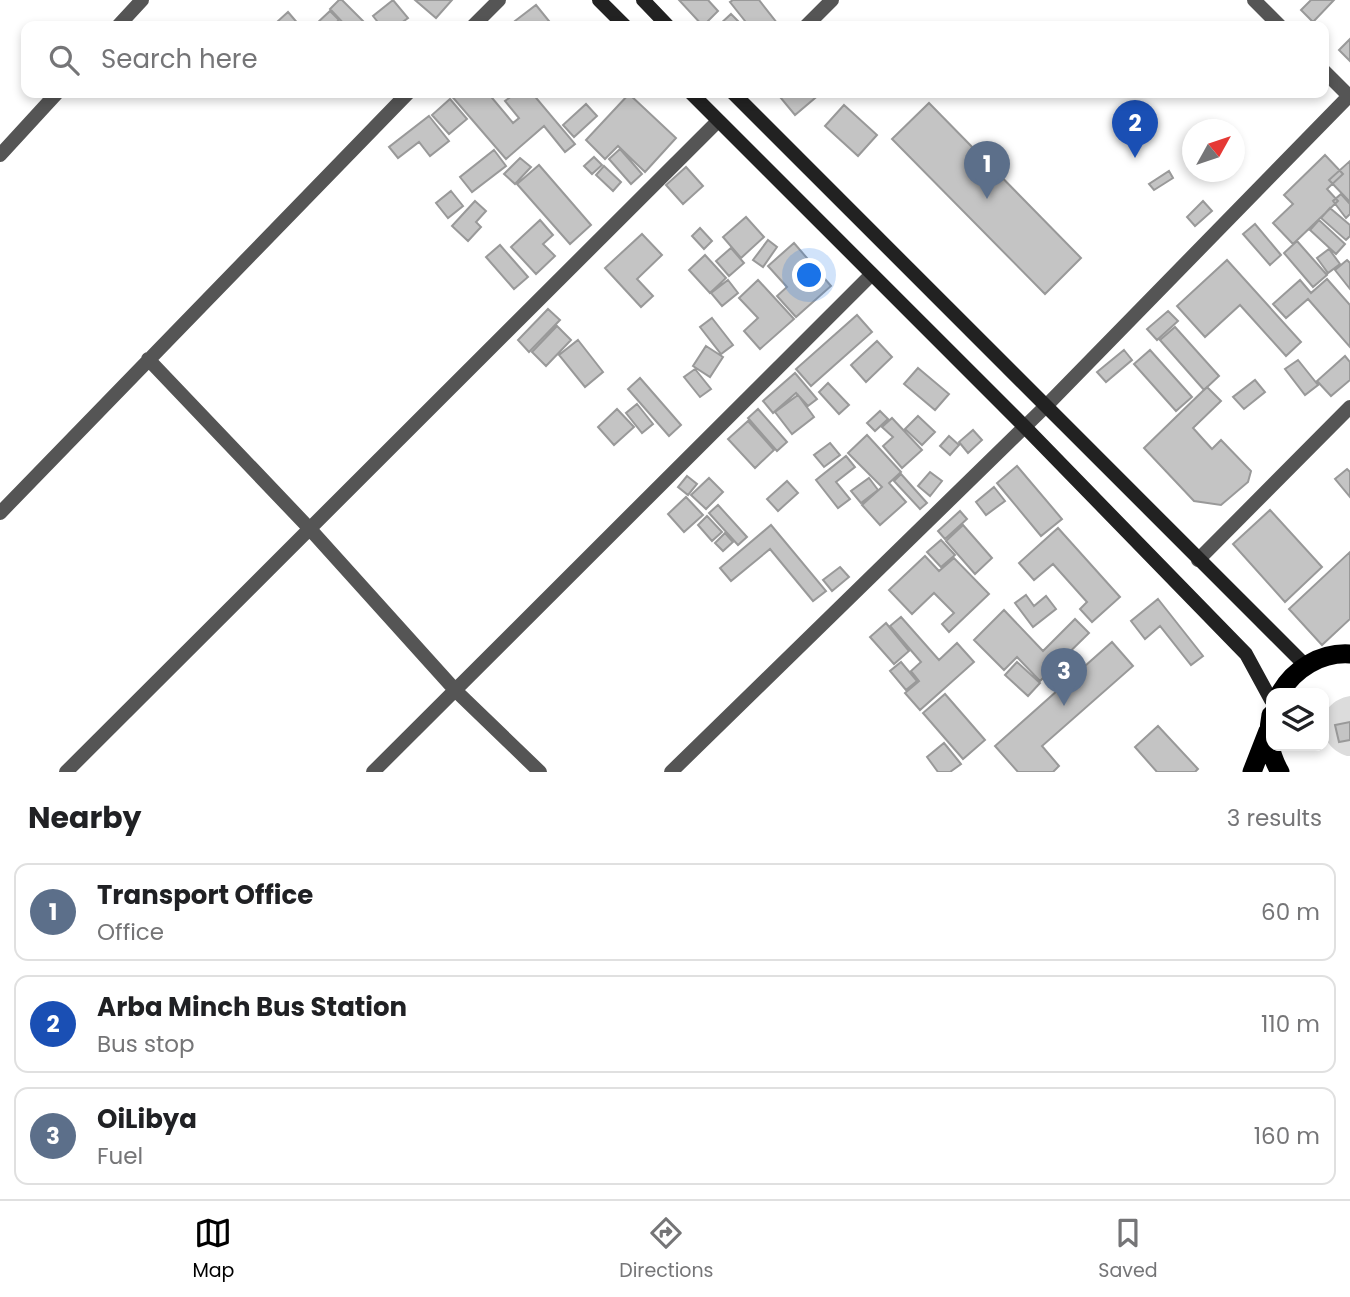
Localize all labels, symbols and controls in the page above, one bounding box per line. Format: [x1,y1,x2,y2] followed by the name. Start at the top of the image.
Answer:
[21,21,1329,98] search box
[45,41,83,79] icon: search
[101,41,258,77] text: Search here
[1112,100,1158,158] pin: 2
[1182,119,1245,182] north arrow
[964,141,1010,199] pin: 1
[792,258,826,292] your location
[1041,648,1087,706] pin: 3
[1266,688,1329,751] map controls
[1266,688,1329,751] button: layers
[28,796,142,839] text: Nearby
[1227,802,1322,834] text: 3 results
[97,877,313,913] text: Transport Office
[49,896,57,928] text: 1
[1261,896,1320,928] text: 60 m
[97,916,164,948] text: Office
[97,989,407,1025] text: Arba Minch Bus Station
[46,1008,60,1040] text: 2
[1261,1008,1320,1040] text: 110 m
[97,1028,195,1060] text: Bus stop
[97,1101,197,1137] text: OiLibya
[46,1120,60,1152] text: 3
[1254,1120,1320,1152] text: 160 m
[97,1140,143,1172] text: Fuel
[192,1214,234,1285] tab: Map
[619,1214,714,1285] tab: Directions
[1098,1214,1158,1285] tab: Saved

